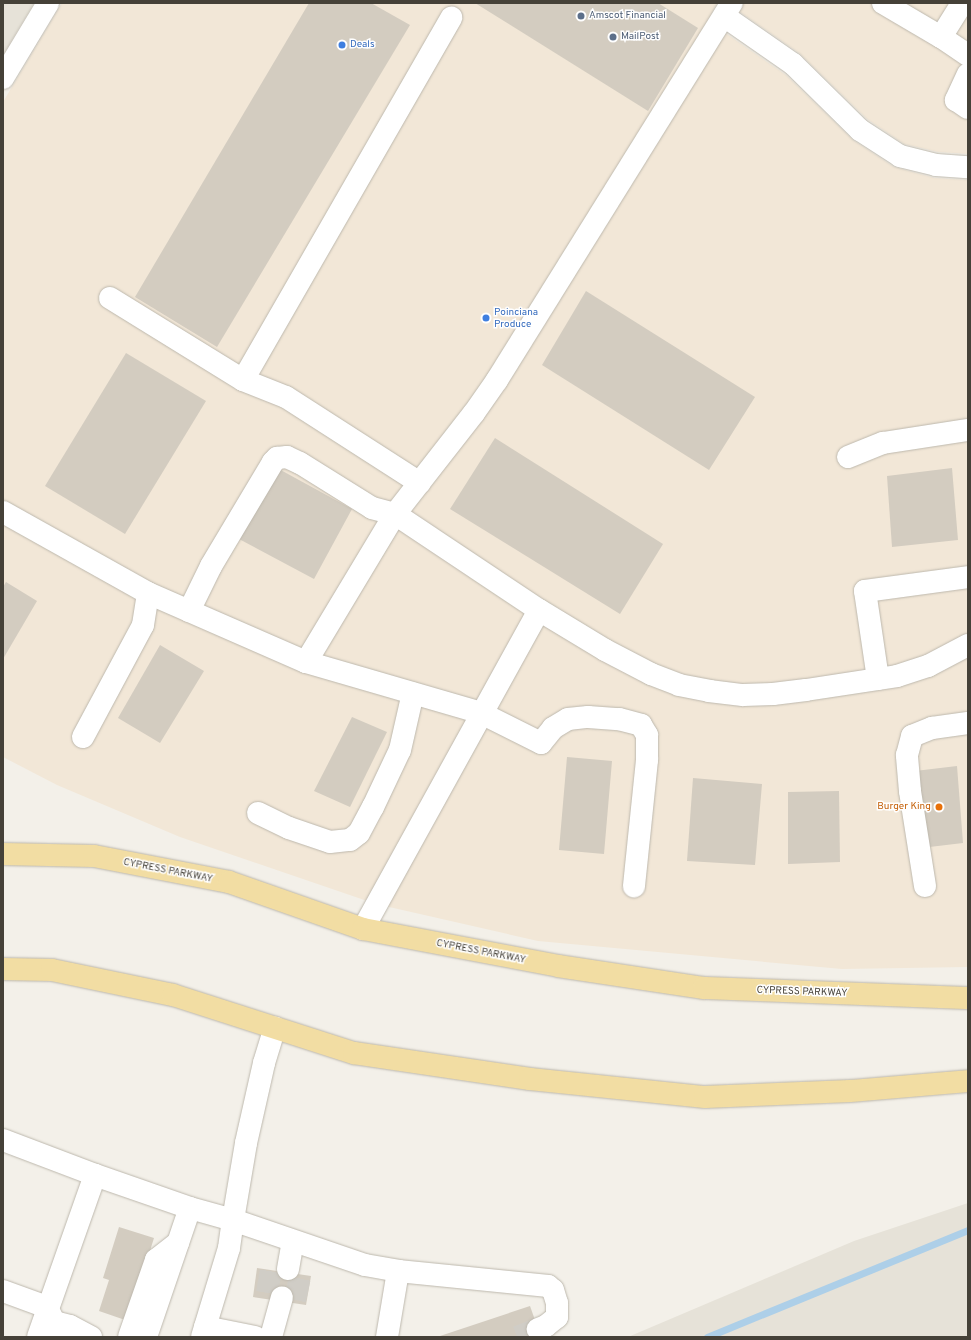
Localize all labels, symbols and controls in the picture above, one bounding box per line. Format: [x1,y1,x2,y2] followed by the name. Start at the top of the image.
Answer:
[589,10,666,22] place label: Amscot Financial
[576,11,586,21] marker: Amscot Financial
[621,31,659,43] place label: MailPost
[608,32,618,42] marker: MailPost
[350,39,375,51] place label: Deals
[337,40,347,50] marker: Deals
[494,306,538,330] place label: Poinciana Produce
[481,313,491,323] marker: Poinciana Produce
[877,801,931,813] place label: Burger King
[934,802,944,812] marker: Burger King
[122,856,214,886] street label: CYPRESS PARKWAY
[435,937,527,967] street label: CYPRESS PARKWAY
[756,984,848,1000] street label: CYPRESS PARKWAY

